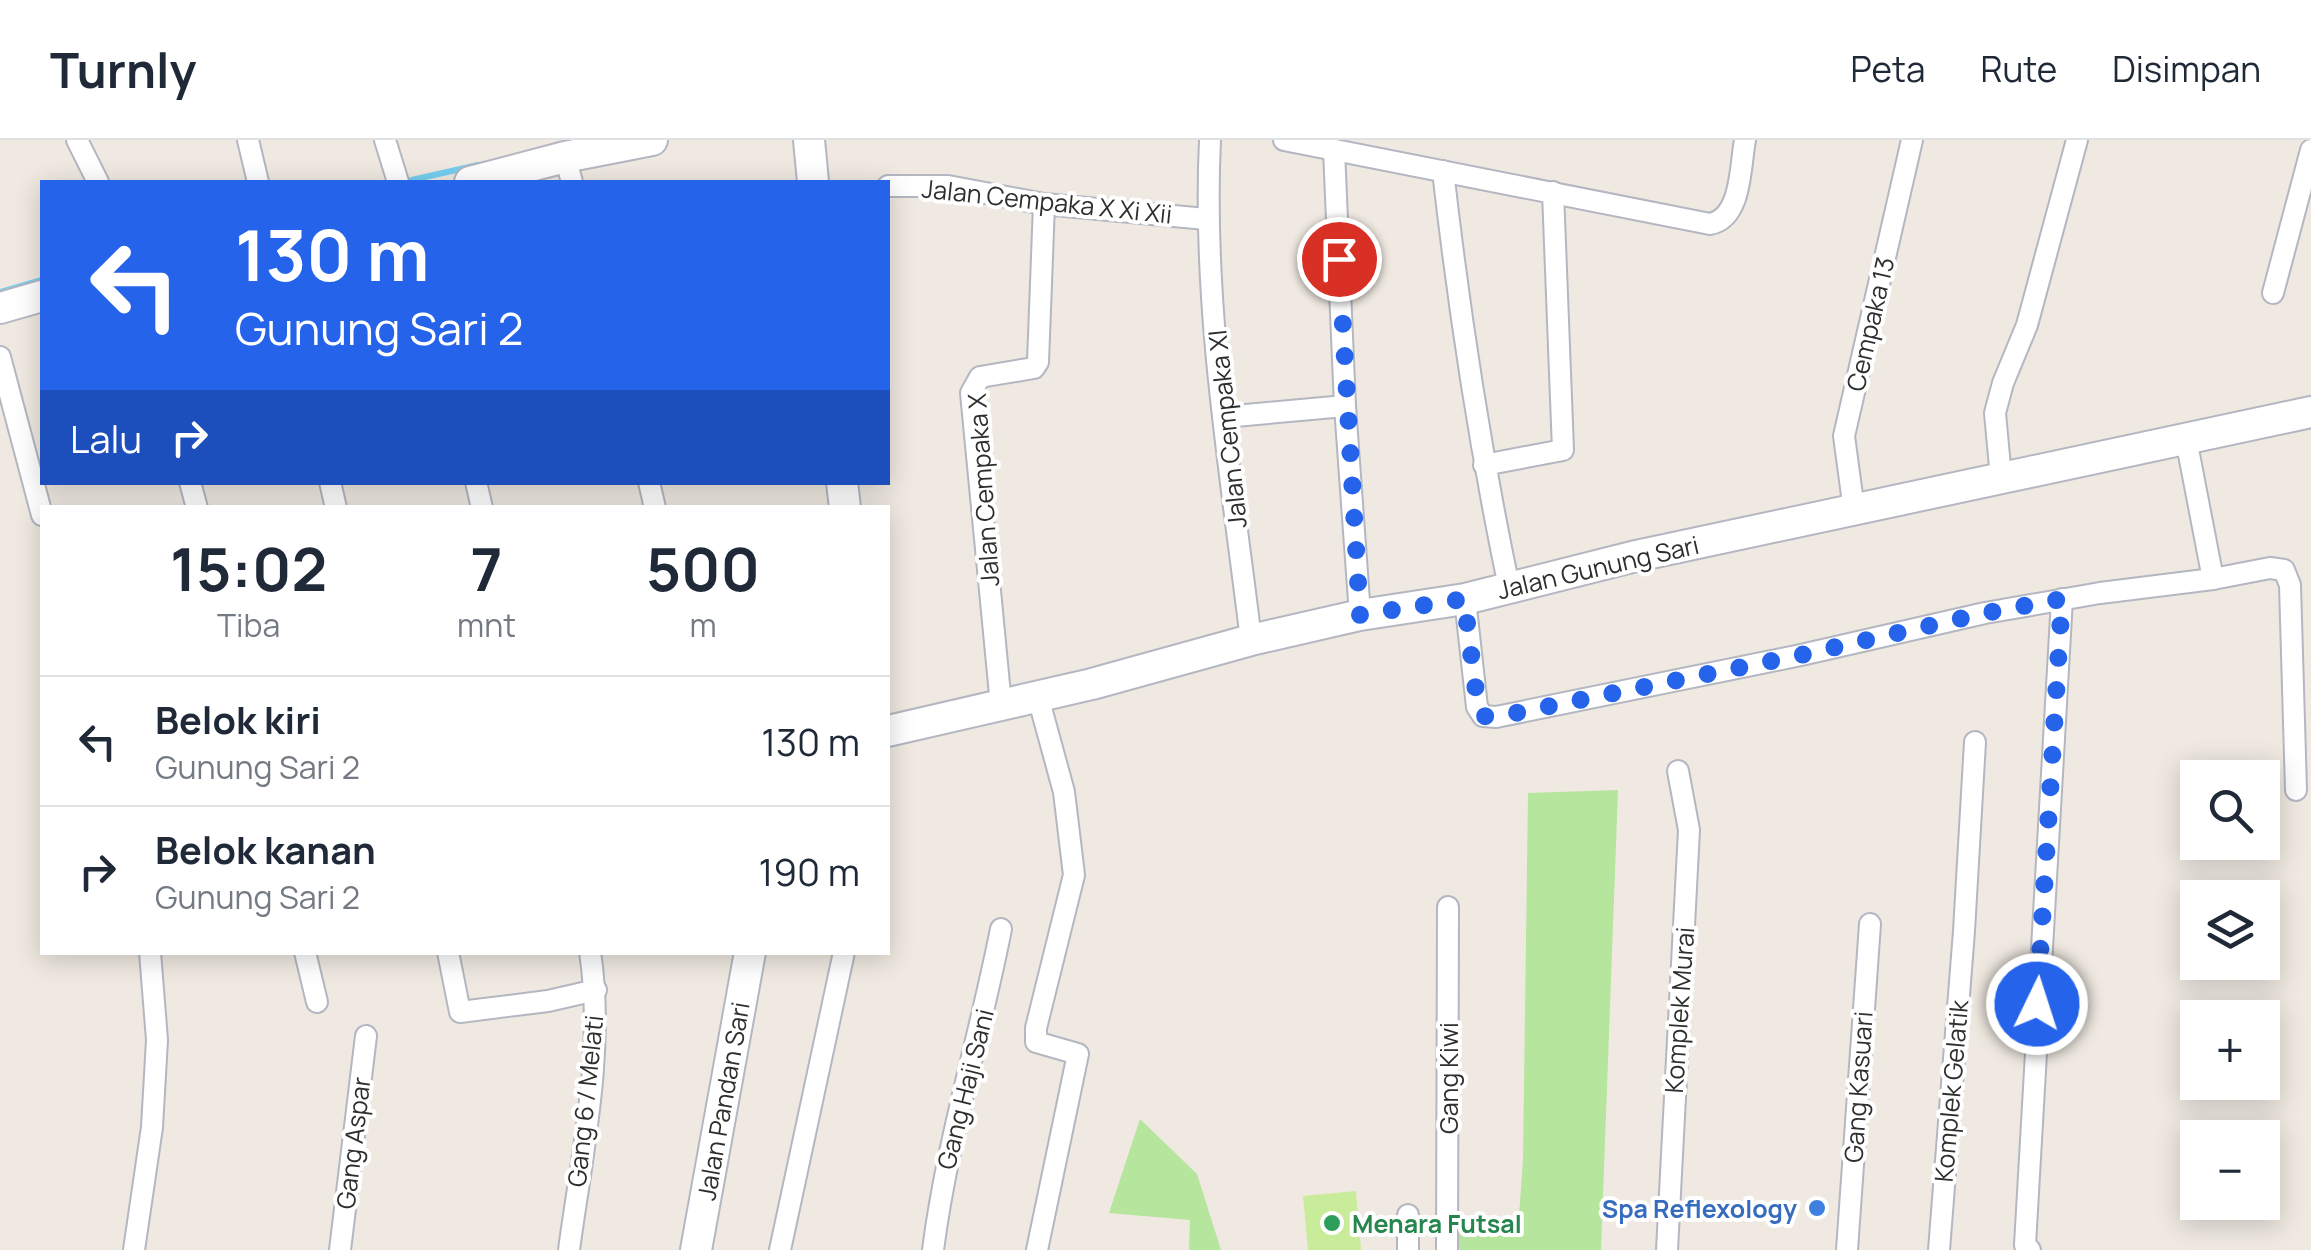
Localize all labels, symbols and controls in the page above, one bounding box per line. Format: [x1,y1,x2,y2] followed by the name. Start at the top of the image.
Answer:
[50,37,196,102] text: Turnly
[1851,45,1926,93] text: Peta
[1981,45,2057,93] text: Rute
[2112,45,2261,93] text: Disimpan
[920,170,1174,232] street label: Jalan Cempaka X Xi Xii
[235,206,429,302] text: 130 m
[1297,217,1382,302] pin
[70,220,200,350] icon: left
[1312,232,1367,287] icon: arrive
[1838,253,1902,395] street label: Cempaka 13
[235,297,523,359] text: Gunung Sari 2
[1199,328,1255,530] street label: Jalan Cempaka XI
[959,392,1007,588] street label: Jalan Cempaka X
[162,410,217,465] icon: right
[70,412,142,464] text: Lalu
[170,527,327,609] text: 15:02
[471,527,503,609] text: 7
[646,527,760,609] text: 500
[1494,527,1702,607] street label: Jalan Gunung Sari
[217,603,280,647] text: Tiba
[457,603,516,647] text: mnt
[689,603,717,647] text: m
[155,693,321,745] text: Belok kiri
[70,714,125,769] icon: left
[761,715,860,767] text: 130 m
[155,745,360,789] text: Gunung Sari 2
[2180,760,2280,1220] map controls
[2180,760,2280,860] button: search
[155,823,376,875] text: Belok kanan
[70,844,125,899] icon: right
[759,845,860,897] text: 190 m
[155,875,360,919] text: Gunung Sari 2
[2180,880,2280,980] button: layers
[1656,926,1702,1094] street label: Komplek Murai
[1985,952,2089,1056] position arrow
[1926,998,1976,1184] street label: Komplek Gelatik
[688,999,758,1203] street label: Jalan Pandan Sari
[2180,1000,2280,1100] button: +
[928,1005,1002,1173] street label: Gang Haji Sani
[1835,1010,1881,1164] street label: Gang Kasuari
[559,1013,611,1189] street label: Gang 6 / Melati
[1431,1022,1466,1134] street label: Gang Kiwi
[328,1075,378,1211] street label: Gang Aspar
[2180,1120,2280,1220] button: −
[1602,1191,1797,1226] place label: Spa Reflexology
[1806,1197,1828,1219] marker: Spa Reflexology
[1352,1206,1522,1241] place label: Menara Futsal
[1321,1212,1343,1234] marker: Menara Futsal

